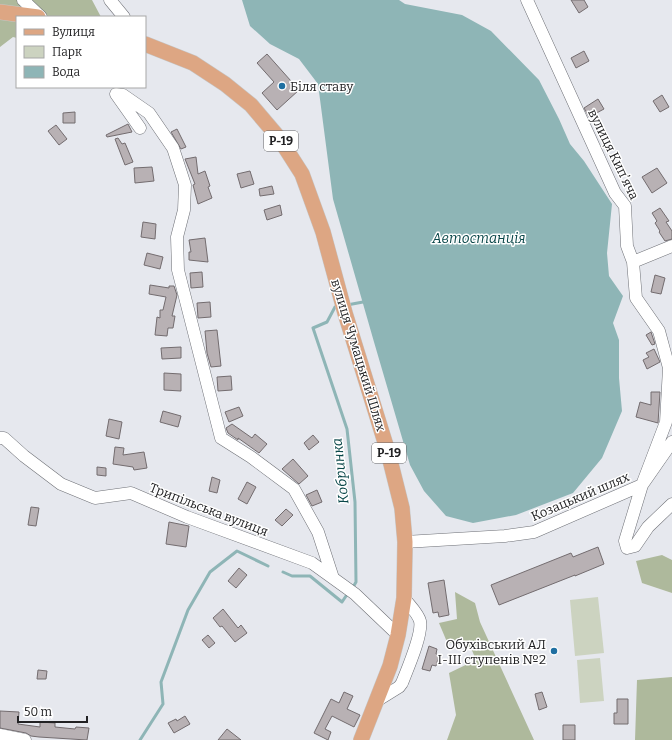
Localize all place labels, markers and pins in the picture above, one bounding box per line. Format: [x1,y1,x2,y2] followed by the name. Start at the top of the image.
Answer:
[290,79,353,94] place label: Біля ставу
[277,81,287,91] marker: Біля ставу
[437,637,546,667] place label: Обухівський АЛ І-ІІІ ступенів №2
[549,646,559,656] marker: Обухівський АЛ І-ІІІ ступенів №2

